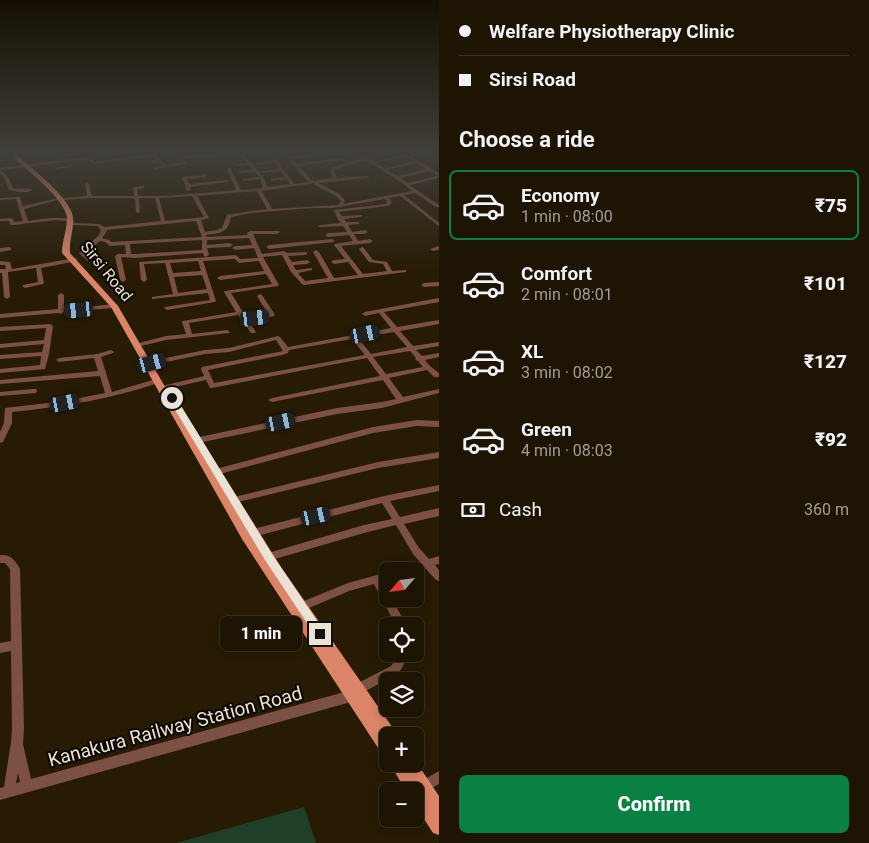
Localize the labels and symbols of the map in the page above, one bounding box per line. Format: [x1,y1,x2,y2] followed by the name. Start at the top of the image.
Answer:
[77,237,137,305] street label: Sirsi Road
[63,301,94,319] car
[239,309,270,327] car
[348,324,381,344] car
[135,352,168,374] car
[161,387,183,409] route start
[48,393,81,413] car
[264,412,297,432] car
[299,505,332,527] car
[379,562,424,608] north arrow
[220,616,302,652] callout: 1 min
[309,623,331,645] route end
[46,681,305,772] street label: Kanakura Railway Station Road

